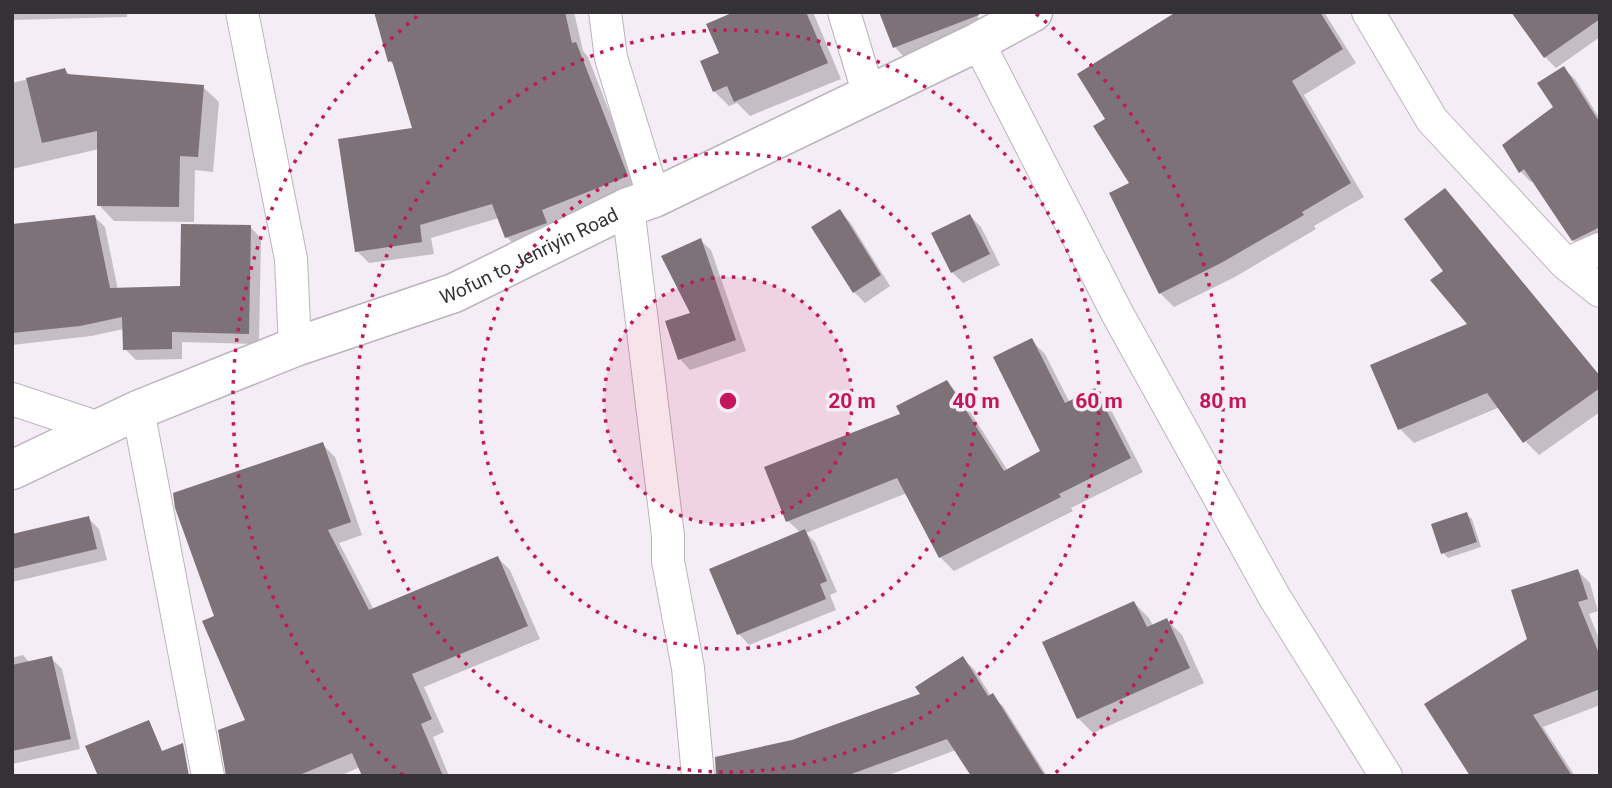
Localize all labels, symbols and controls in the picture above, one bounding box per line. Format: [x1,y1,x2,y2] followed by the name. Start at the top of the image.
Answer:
[437,203,622,309] street label: Wofun to Jenriyin Road
[716,389,740,413] centre of rings
[828,389,876,413] text: 20 m
[952,389,1000,413] text: 40 m
[1075,389,1123,413] text: 60 m
[1199,389,1247,413] text: 80 m

